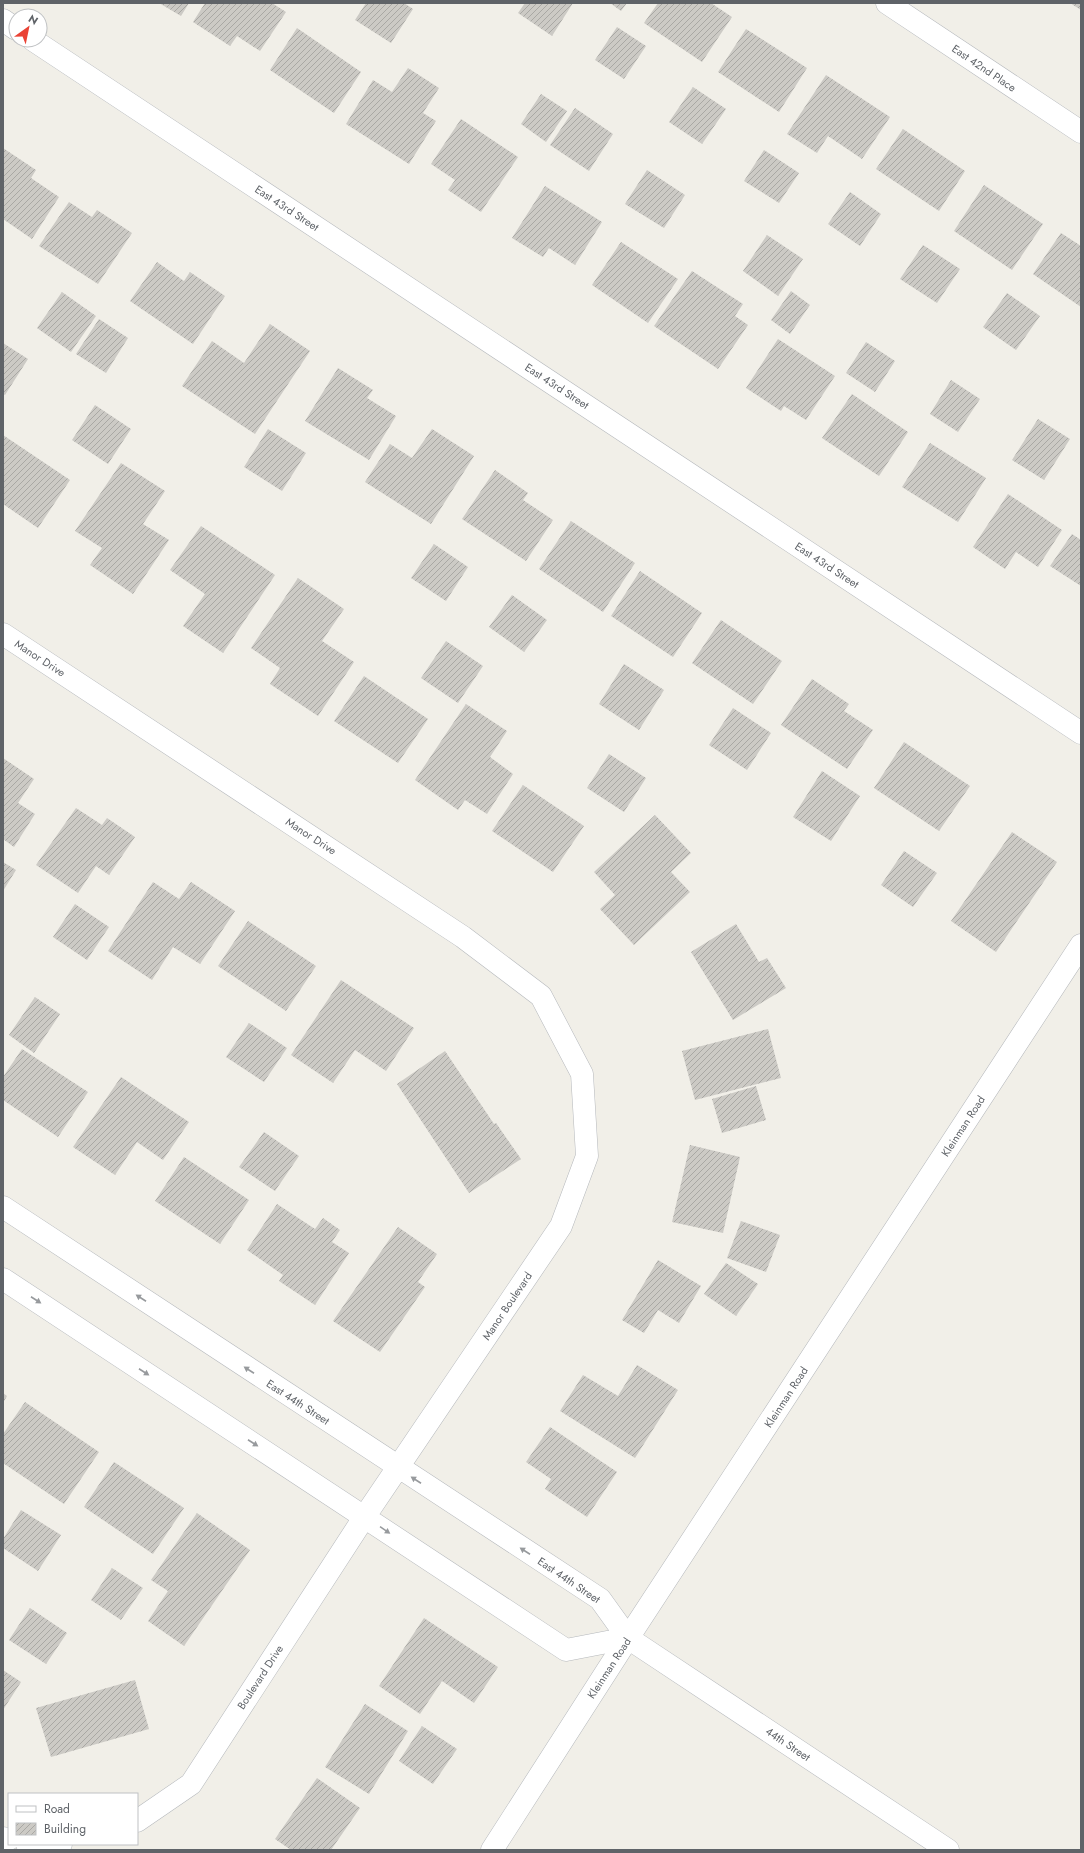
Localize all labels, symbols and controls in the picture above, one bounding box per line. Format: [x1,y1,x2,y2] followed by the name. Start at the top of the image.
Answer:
[8,8,48,48] north arrow
[25,11,41,29] text: N
[949,41,1020,96] street label: East 42nd Place
[252,181,323,235] street label: East 43rd Street
[522,359,593,413] street label: East 43rd Street
[792,538,863,592] street label: East 43rd Street
[12,636,69,681] street label: Manor Drive
[283,814,340,859] street label: Manor Drive
[937,1092,989,1160] street label: Kleinman Road
[478,1269,536,1343] street label: Manor Boulevard
[136,1294,146,1302] one-way arrow
[30,1297,41,1304] one-way arrow
[760,1363,812,1431] street label: Kleinman Road
[244,1366,255,1374] one-way arrow
[139,1368,150,1375] one-way arrow
[263,1376,333,1429] street label: East 44th Street
[248,1439,258,1447] one-way arrow
[411,1476,422,1484] one-way arrow
[379,1526,391,1533] one-way arrow
[520,1547,531,1554] one-way arrow
[534,1553,604,1607] street label: East 44th Street
[583,1634,635,1702] street label: Kleinman Road
[233,1641,287,1712] street label: Boulevard Drive
[762,1723,814,1765] street label: 44th Street
[8,1793,138,1845] legend
[44,1800,70,1818] text: Road
[44,1820,86,1838] text: Building

